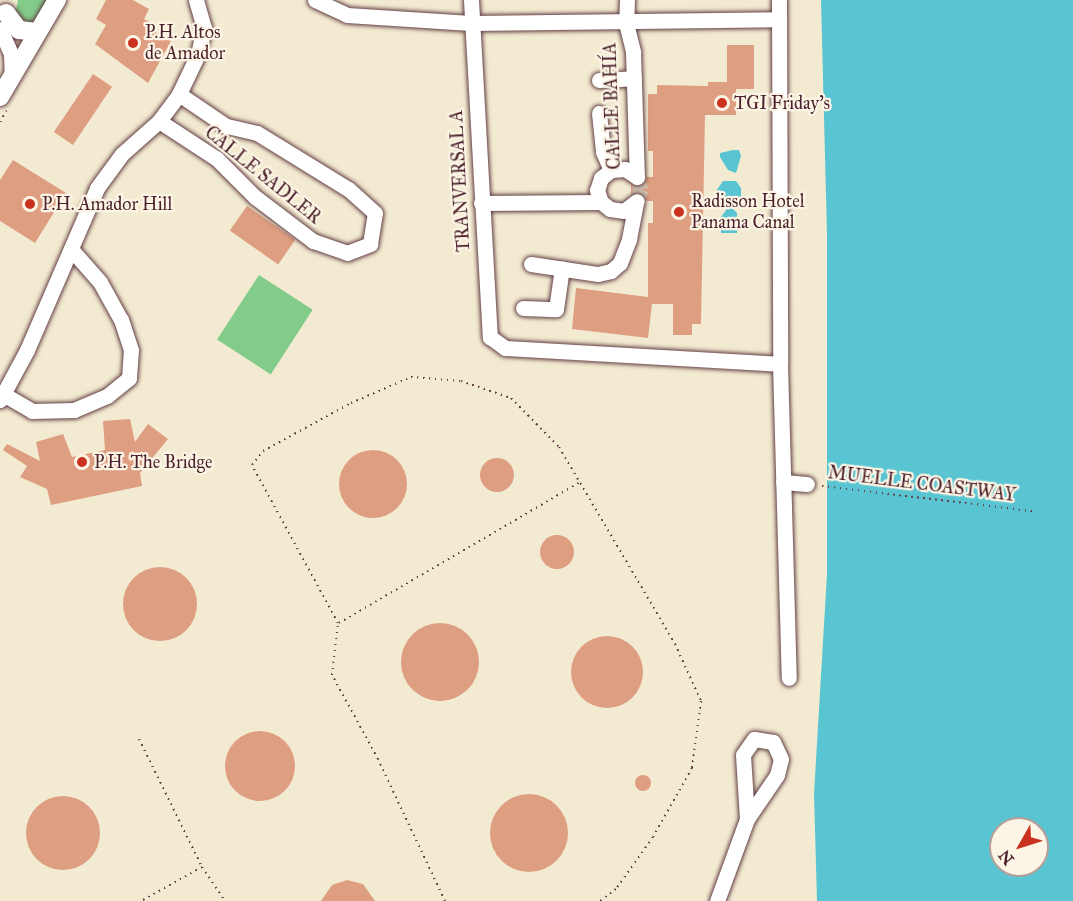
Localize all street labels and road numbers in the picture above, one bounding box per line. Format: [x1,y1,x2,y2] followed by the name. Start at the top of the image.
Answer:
[599,42,625,170] street label: CALLE BAHÍA
[445,109,475,253] street label: TRANVERSAL A
[201,122,325,228] street label: CALLE SADLER
[827,462,1017,506] street label: MUELLE COASTWAY

